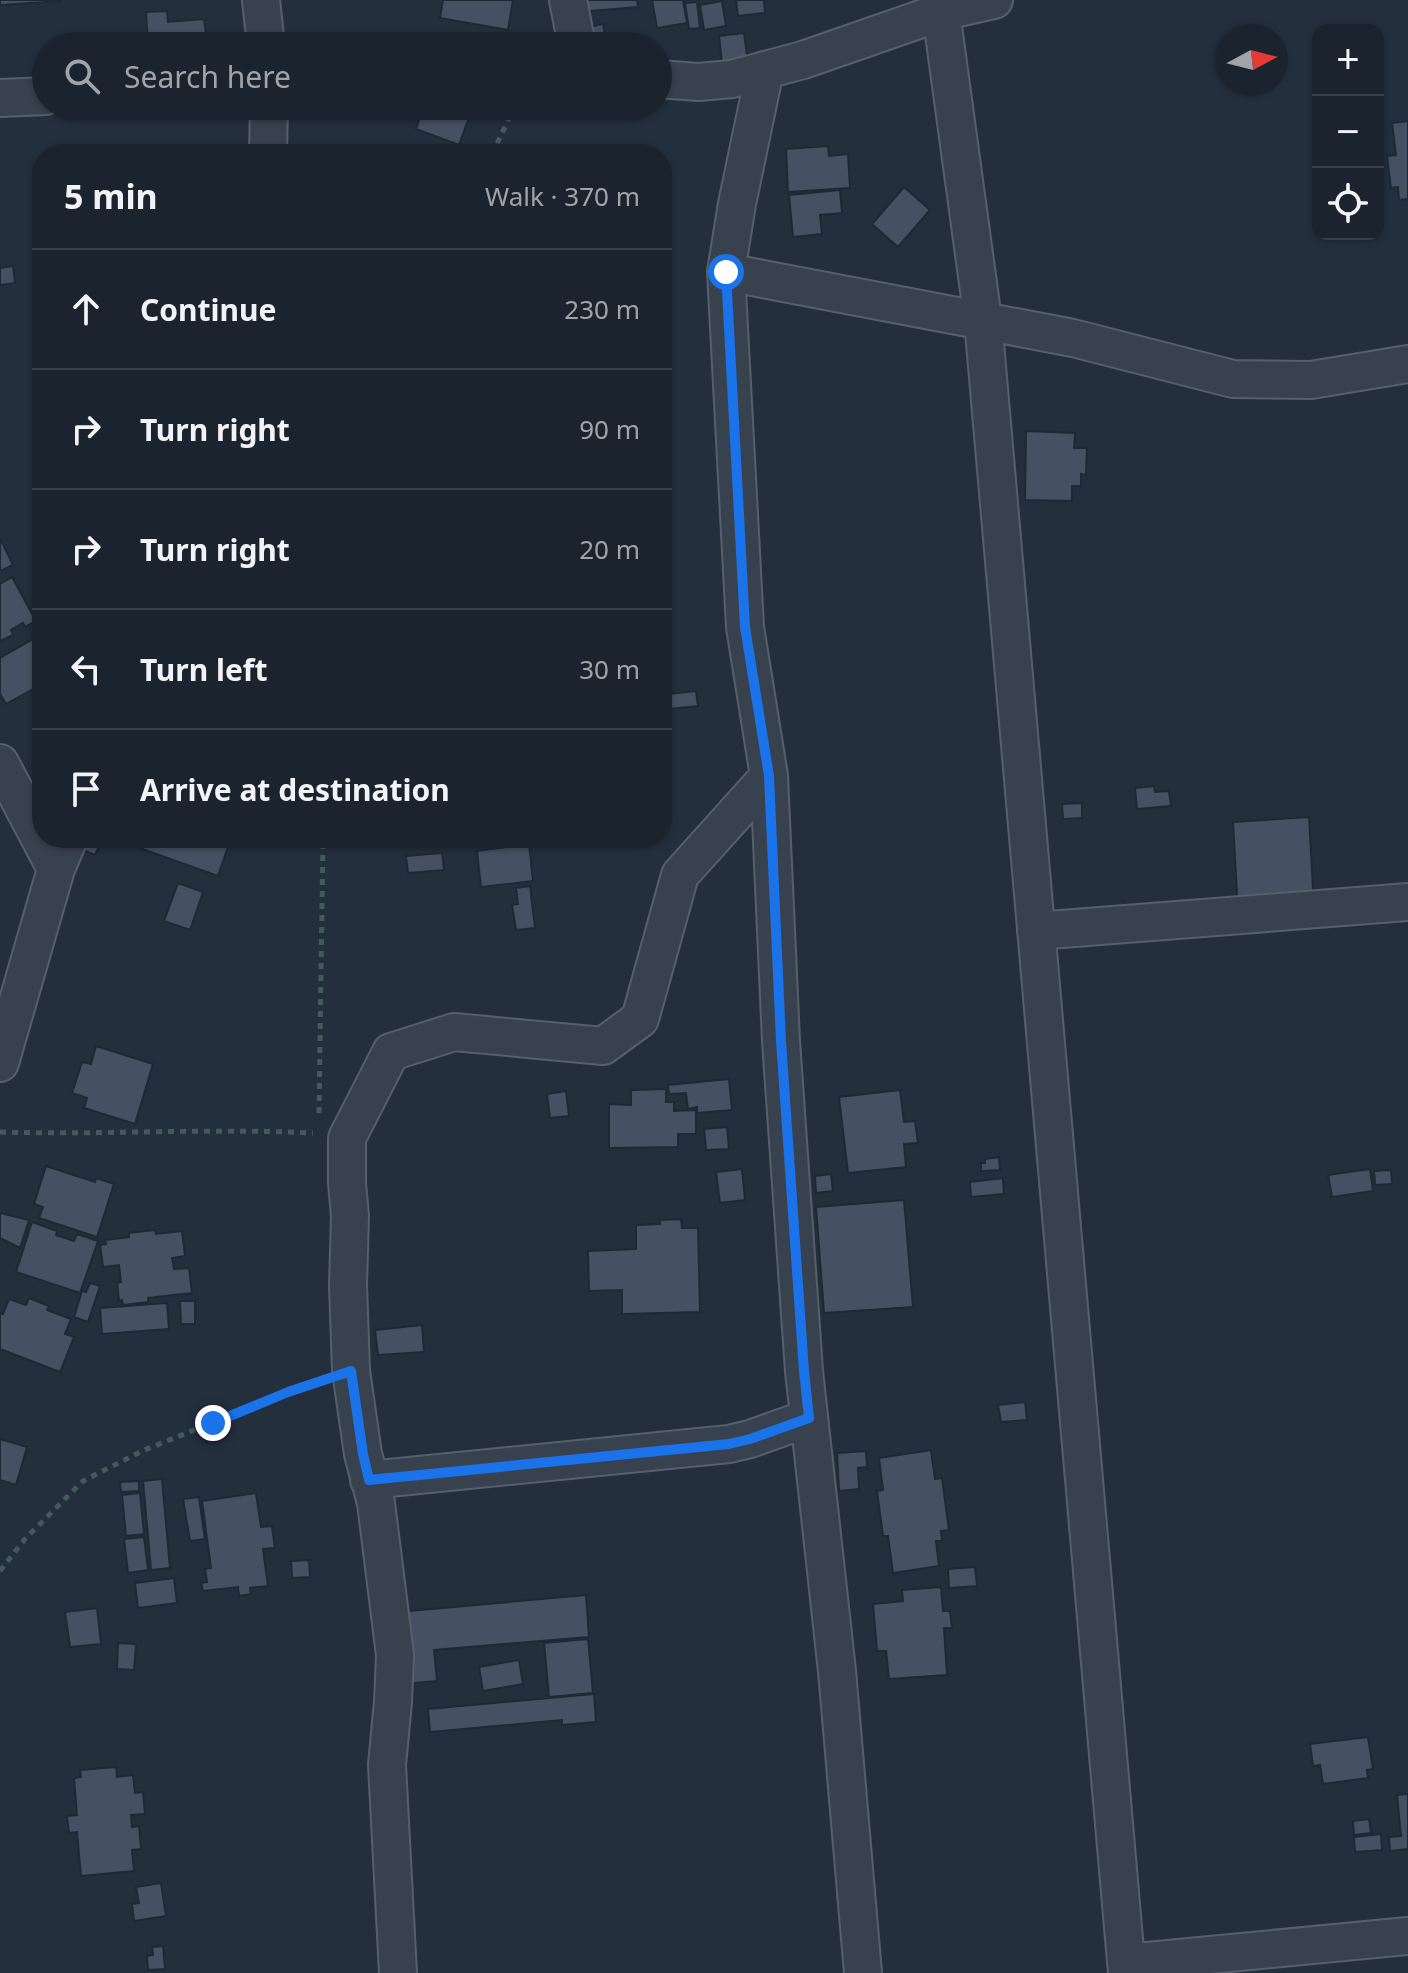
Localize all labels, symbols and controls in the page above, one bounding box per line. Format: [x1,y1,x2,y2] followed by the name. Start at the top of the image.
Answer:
[1216,24,1288,96] north arrow
[1312,24,1384,240] map controls
[1312,24,1384,96] button: +
[32,32,672,120] search box
[60,54,104,98] icon: search
[124,56,291,97] text: Search here
[1312,96,1384,168] button: −
[1312,168,1384,240] button: locate
[64,173,158,219] text: 5 min
[485,178,640,214] text: Walk · 370 m
[708,254,744,290] route start
[64,287,108,331] icon: ahead
[140,289,276,330] text: Continue
[564,291,640,327] text: 230 m
[64,407,108,451] icon: right
[140,409,290,450] text: Turn right
[579,411,640,447] text: 90 m
[64,527,108,571] icon: right
[140,529,290,570] text: Turn right
[579,531,640,567] text: 20 m
[64,647,108,691] icon: left
[140,649,268,690] text: Turn left
[579,651,640,687] text: 30 m
[64,767,108,811] icon: arrive
[140,769,450,810] text: Arrive at destination
[195,1405,231,1441] route end

